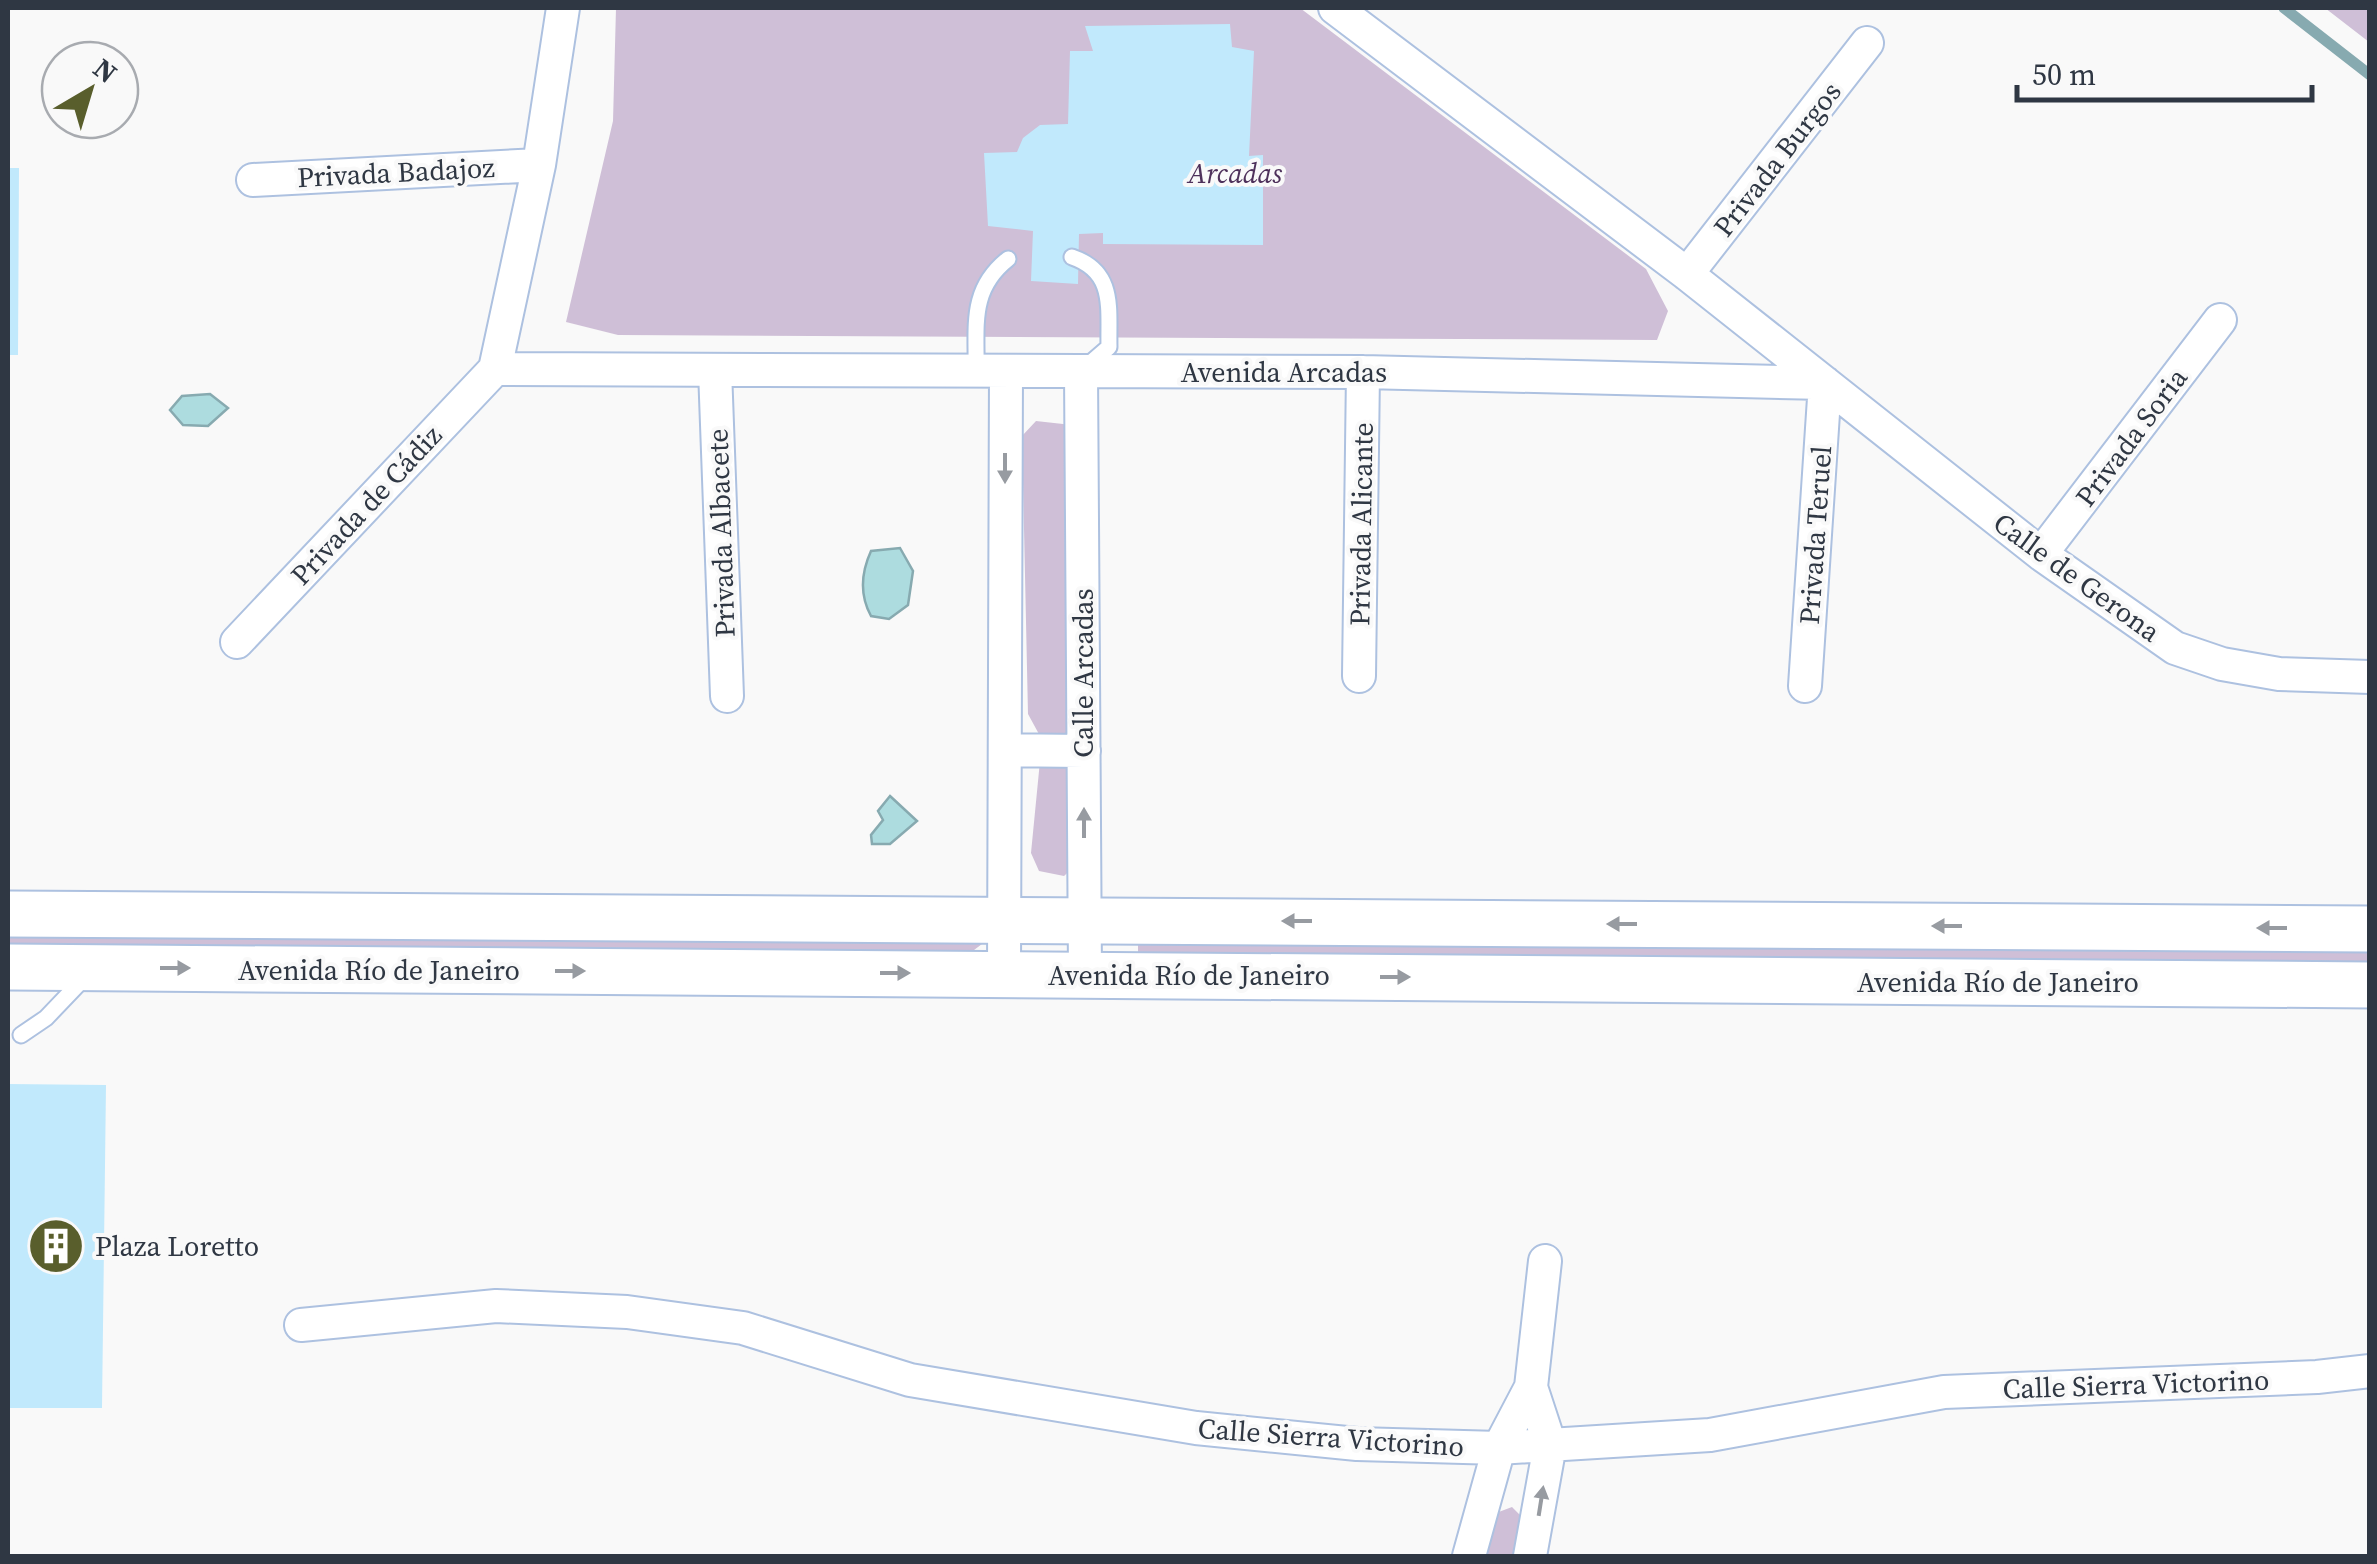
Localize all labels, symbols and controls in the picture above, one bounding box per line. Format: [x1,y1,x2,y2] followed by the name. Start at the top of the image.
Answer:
[40,40,140,140] north arrow
[2017,40,2312,102] scale bar
[86,49,125,92] text: N
[2032,54,2096,95] text: 50 m
[1704,74,1850,244] street label: Privada Burgos
[296,148,496,196] street label: Privada Badajoz
[1186,154,1283,192] park label: Arcadas
[1181,353,1387,391] street label: Avenida Arcadas
[2066,359,2196,514] street label: Privada Soria
[282,417,450,593] street label: Privada de Cádiz
[1340,422,1382,626] street label: Privada Alicante
[698,428,744,638] street label: Privada Albacete
[1790,444,1840,626] street label: Privada Teruel
[997,453,1013,485] one-way arrow
[1986,504,2169,651] street label: Calle de Gerona
[1064,588,1102,758] street label: Calle Arcadas
[1076,806,1092,838] one-way arrow
[1281,913,1313,929] one-way arrow
[1606,916,1638,932] one-way arrow
[1931,918,1963,934] one-way arrow
[2256,920,2288,936] one-way arrow
[238,951,520,989] street label: Avenida Río de Janeiro
[1048,956,1330,994] street label: Avenida Río de Janeiro
[159,960,191,976] one-way arrow
[554,963,586,979] one-way arrow
[1857,963,2139,1001] street label: Avenida Río de Janeiro
[879,965,911,981] one-way arrow
[1379,969,1411,985] one-way arrow
[26,1216,86,1276] building icon: Plaza Loretto
[95,1227,259,1265] place label: Plaza Loretto
[2002,1360,2270,1408] street label: Calle Sierra Victorino
[1197,1409,1465,1465] street label: Calle Sierra Victorino
[1534,1485,1550,1516] one-way arrow

